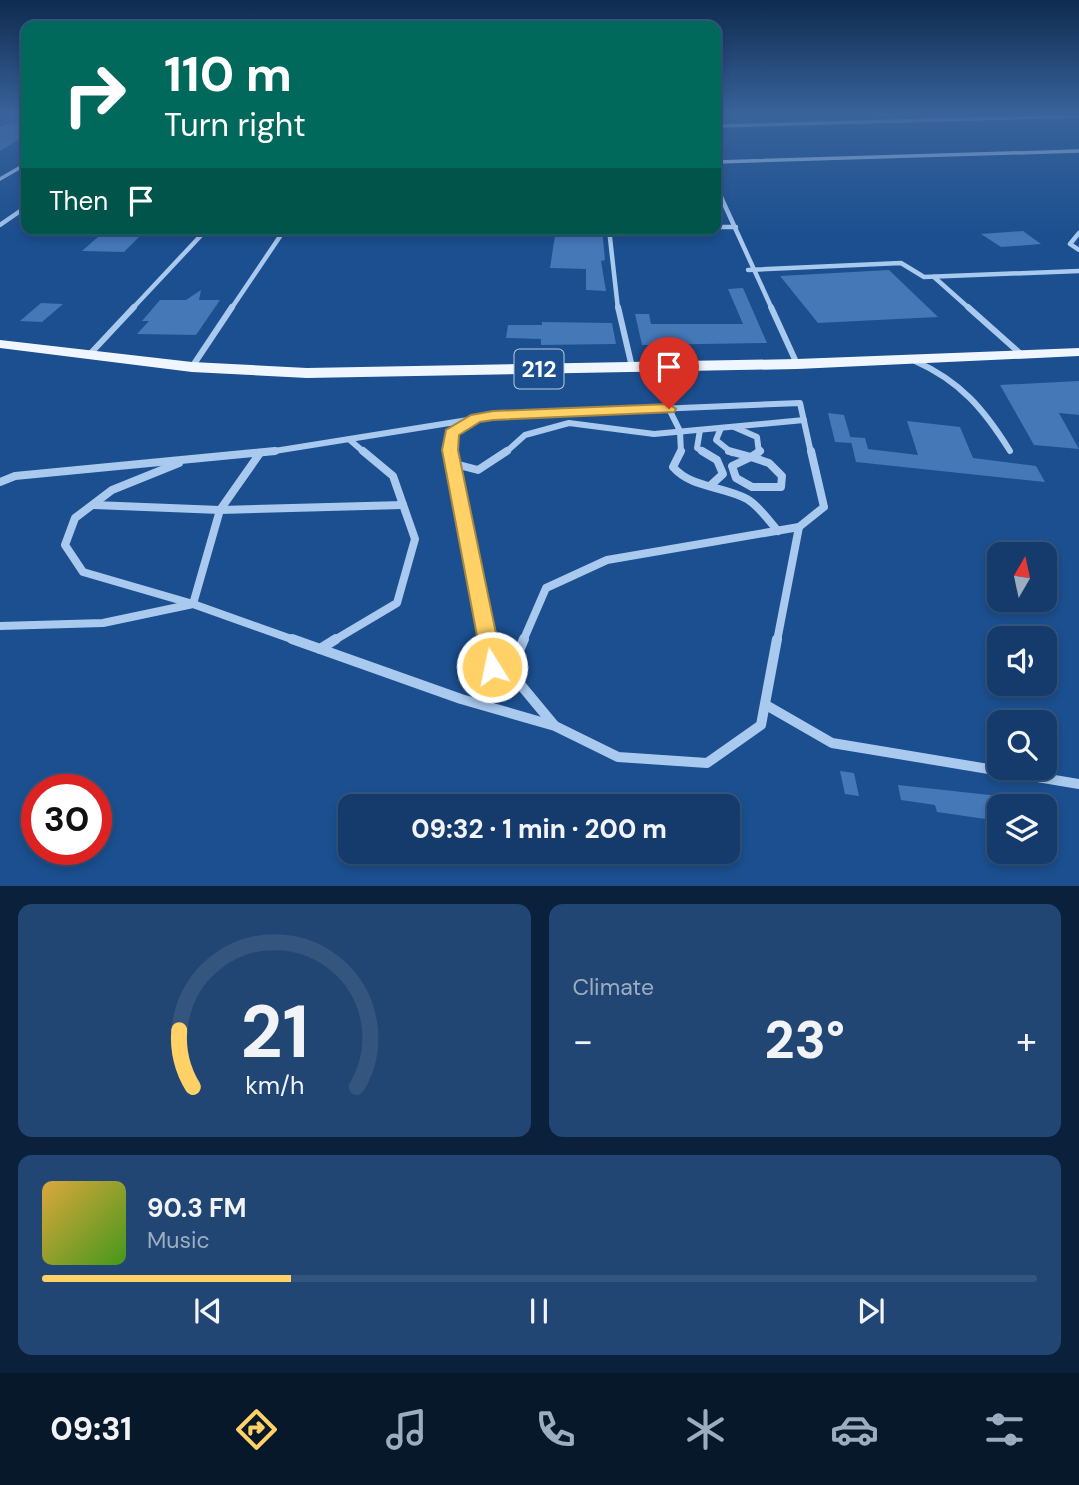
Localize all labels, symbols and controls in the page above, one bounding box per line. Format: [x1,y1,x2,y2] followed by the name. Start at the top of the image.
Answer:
[164,42,292,106] text: 110 m
[49,49,140,140] icon: right
[164,104,306,146] text: Turn right
[122,182,160,220] icon: arrive
[49,184,108,218] text: Then
[639,337,699,409] pin
[650,348,688,386] icon: arrive
[514,350,564,388] road number: 212
[987,542,1057,612] north arrow
[987,542,1057,864] map controls
[987,626,1057,696] button: sound
[455,630,529,704] position arrow
[987,710,1057,780] button: search
[21,774,112,865] speed limit sign: 30
[987,794,1057,864] button: layers
[411,812,667,846] text: 09:32 · 1 min · 200 m
[573,972,654,1002] text: Climate
[240,985,309,1080] text: 21
[765,1006,845,1074] text: 23°
[573,1016,593,1066] text: −
[1016,1016,1037,1066] text: +
[245,1068,304,1101] text: km/h
[147,1191,247,1225] text: 90.3 FM
[147,1225,210,1255] text: Music
[189,1292,227,1330] icon: previous
[520,1292,558,1330] icon: pause
[852,1292,890,1330] icon: next
[232,1405,281,1454] icon: directions
[382,1405,431,1454] icon: music
[531,1405,580,1454] icon: phone
[681,1405,730,1454] icon: climate
[830,1405,879,1454] icon: car
[980,1405,1029,1454] icon: filters
[50,1408,132,1450] text: 09:31

